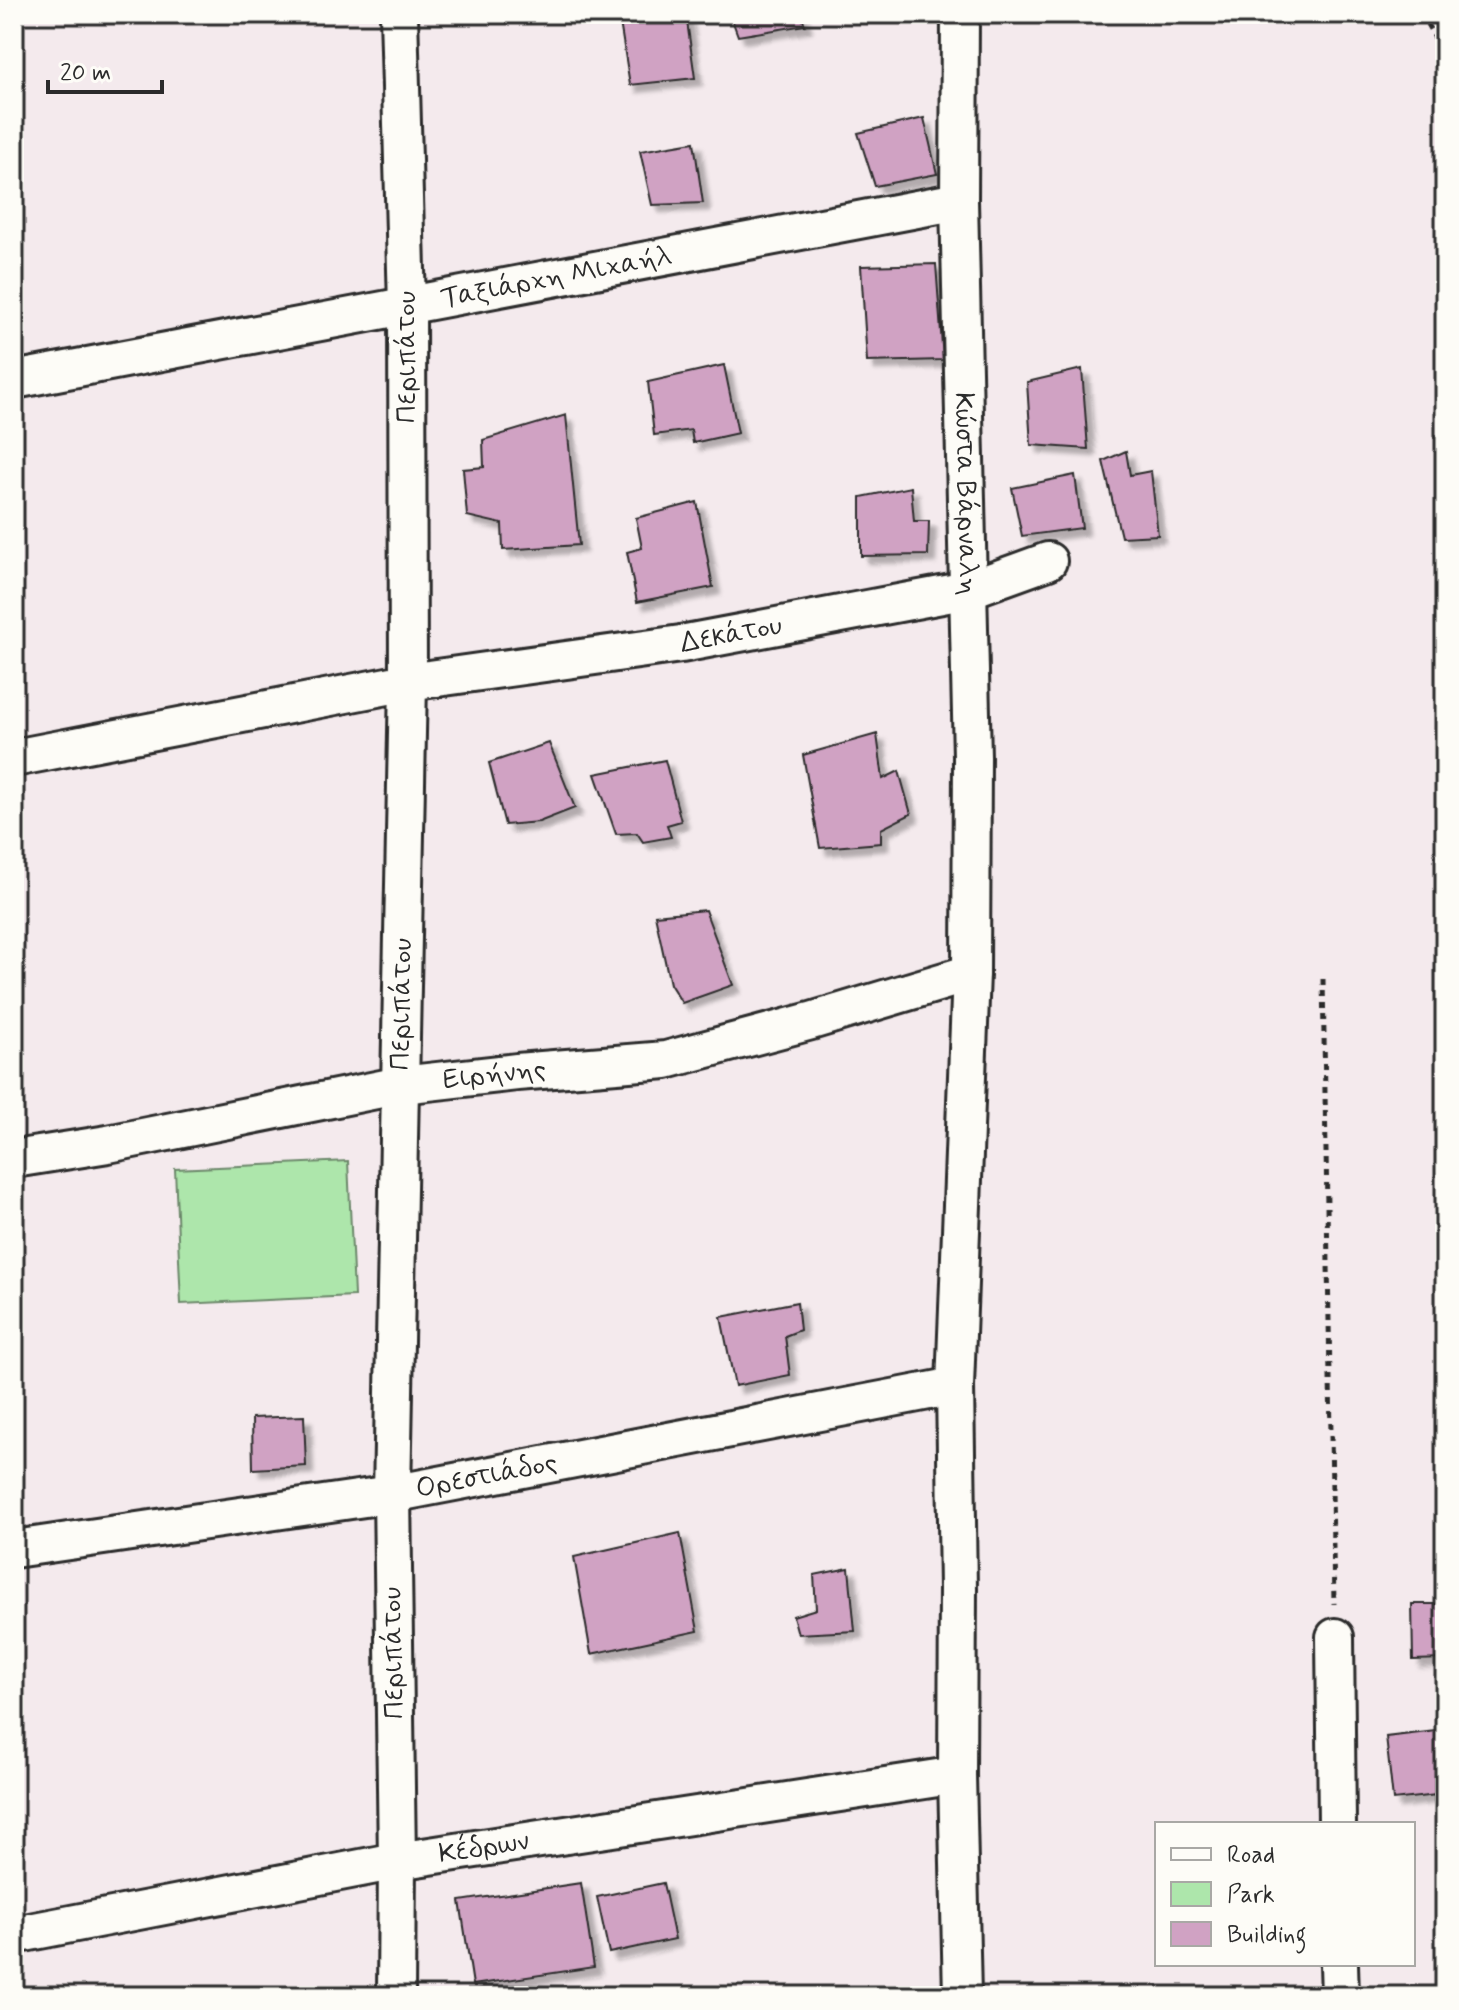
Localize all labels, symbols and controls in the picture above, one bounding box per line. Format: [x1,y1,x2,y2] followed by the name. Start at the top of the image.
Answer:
[48,44,162,94] scale bar
[60,58,111,89] text: 20 m
[438,237,675,317] street label: Ταξιάρχη Μιχαήλ
[389,291,426,423] street label: Περιπάτου
[945,392,987,596] street label: Κώστα Βάρναλη
[677,607,785,662] street label: Δεκάτου
[382,938,421,1071] street label: Περιπάτου
[441,1051,547,1099] street label: Ειρήνης
[412,1444,560,1508] street label: Ορεστιάδος
[374,1587,414,1719] street label: Περιπάτου
[436,1822,532,1873] street label: Κέδρων
[1155,1822,1415,1966] legend
[1227,1840,1275,1871] text: Road
[1227,1880,1275,1911] text: Park
[1227,1920,1307,1954] text: Building

